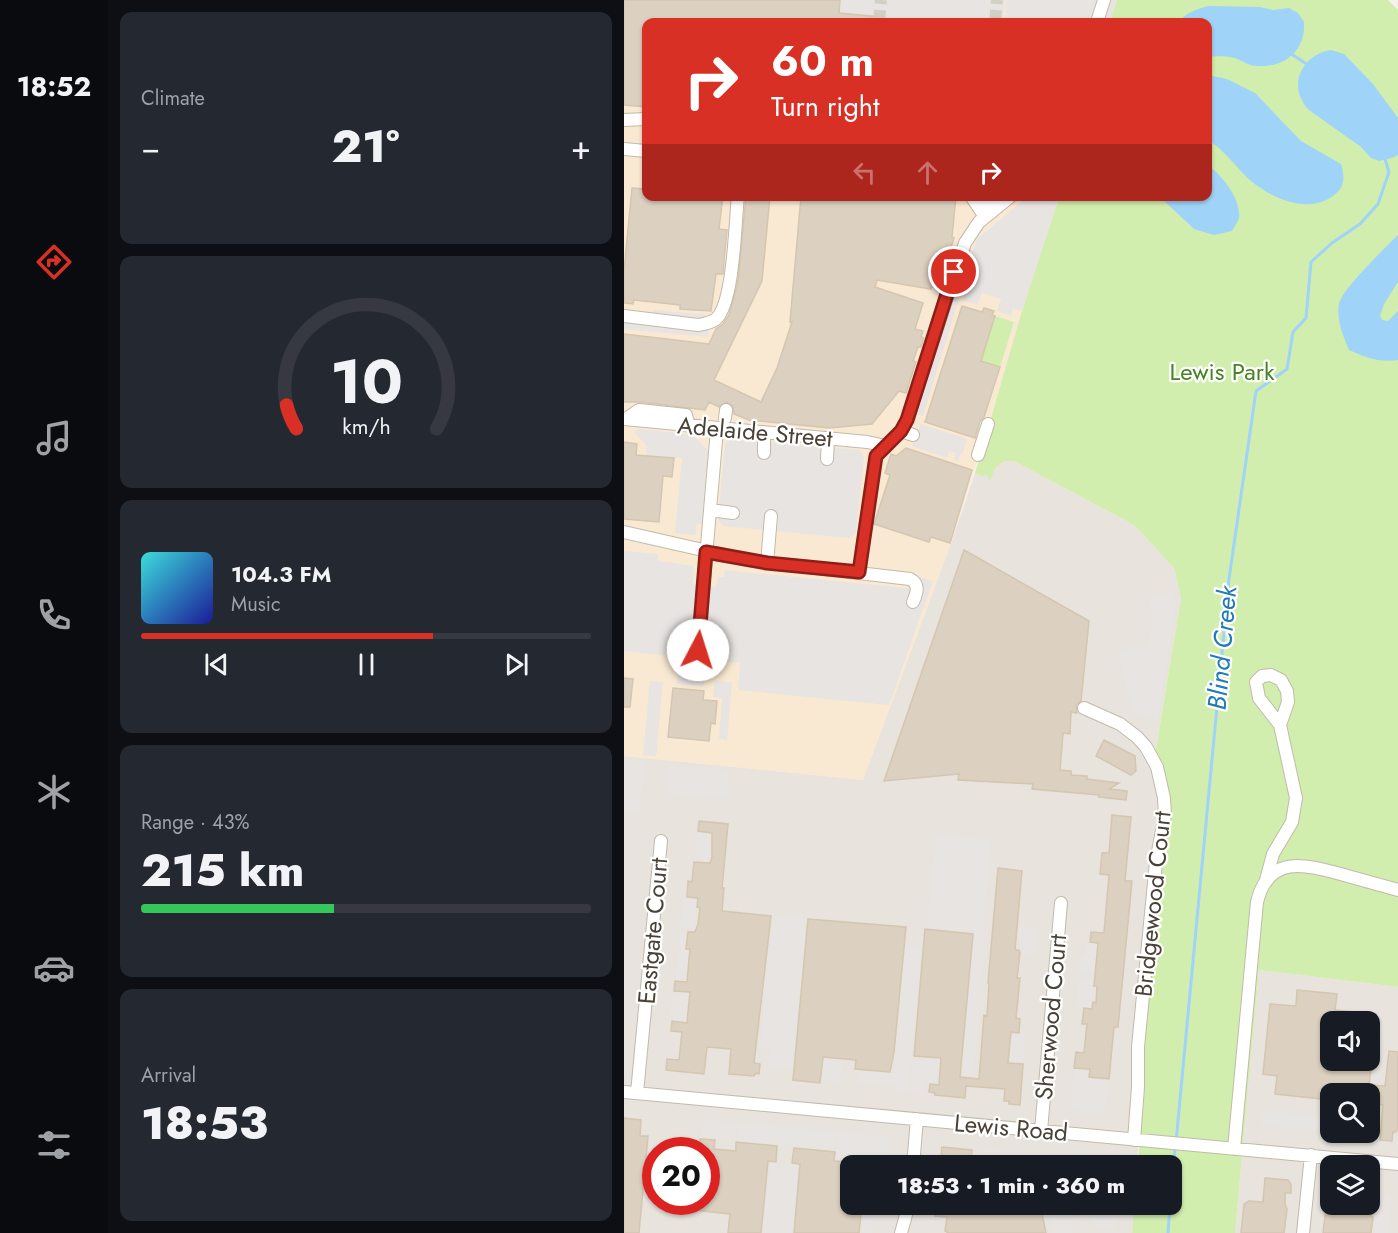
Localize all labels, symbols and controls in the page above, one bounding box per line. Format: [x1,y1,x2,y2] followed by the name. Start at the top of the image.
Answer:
[771,31,874,92] text: 60 m
[672,42,750,120] icon: right
[17,67,91,106] text: 18:52
[141,84,205,113] text: Climate
[771,87,879,126] text: Turn right
[332,114,400,179] text: 21°
[141,124,160,171] text: −
[571,124,591,171] text: +
[848,156,881,189] icon: left
[911,156,944,189] icon: ahead
[974,156,1007,189] icon: right
[33,241,75,283] icon: directions
[928,246,979,297] pin
[937,255,970,288] icon: arrive
[329,336,403,426] text: 10
[1170,354,1275,389] park label: Lewis Park
[676,407,834,456] street label: Adelaide Street
[342,412,390,443] text: km/h
[33,417,75,459] icon: music
[231,558,331,590] text: 104.3 FM
[1198,582,1247,712] water label: Blind Creek
[231,590,281,619] text: Music
[33,594,75,636] icon: phone
[666,618,730,682] position arrow
[200,648,233,681] icon: previous
[350,648,383,681] icon: pause
[500,648,533,681] icon: next
[33,771,75,813] icon: climate
[141,808,250,837] text: Range · 43%
[1125,809,1180,998] street label: Bridgewood Court
[141,838,304,903] text: 215 km
[629,856,676,1006] street label: Eastgate Court
[1026,932,1075,1101] street label: Sherwood Court
[33,947,75,989] icon: car
[1320,1011,1380,1215] map controls
[1320,1011,1380,1071] button: sound
[141,1061,196,1090] text: Arrival
[1320,1083,1380,1143] button: search
[141,1091,268,1156] text: 18:53
[953,1105,1069,1150] street label: Lewis Road
[33,1124,75,1166] icon: filters
[642,1137,720,1215] speed limit sign: 20
[1320,1155,1380,1215] button: layers
[897,1169,1125,1201] text: 18:53 · 1 min · 360 m

